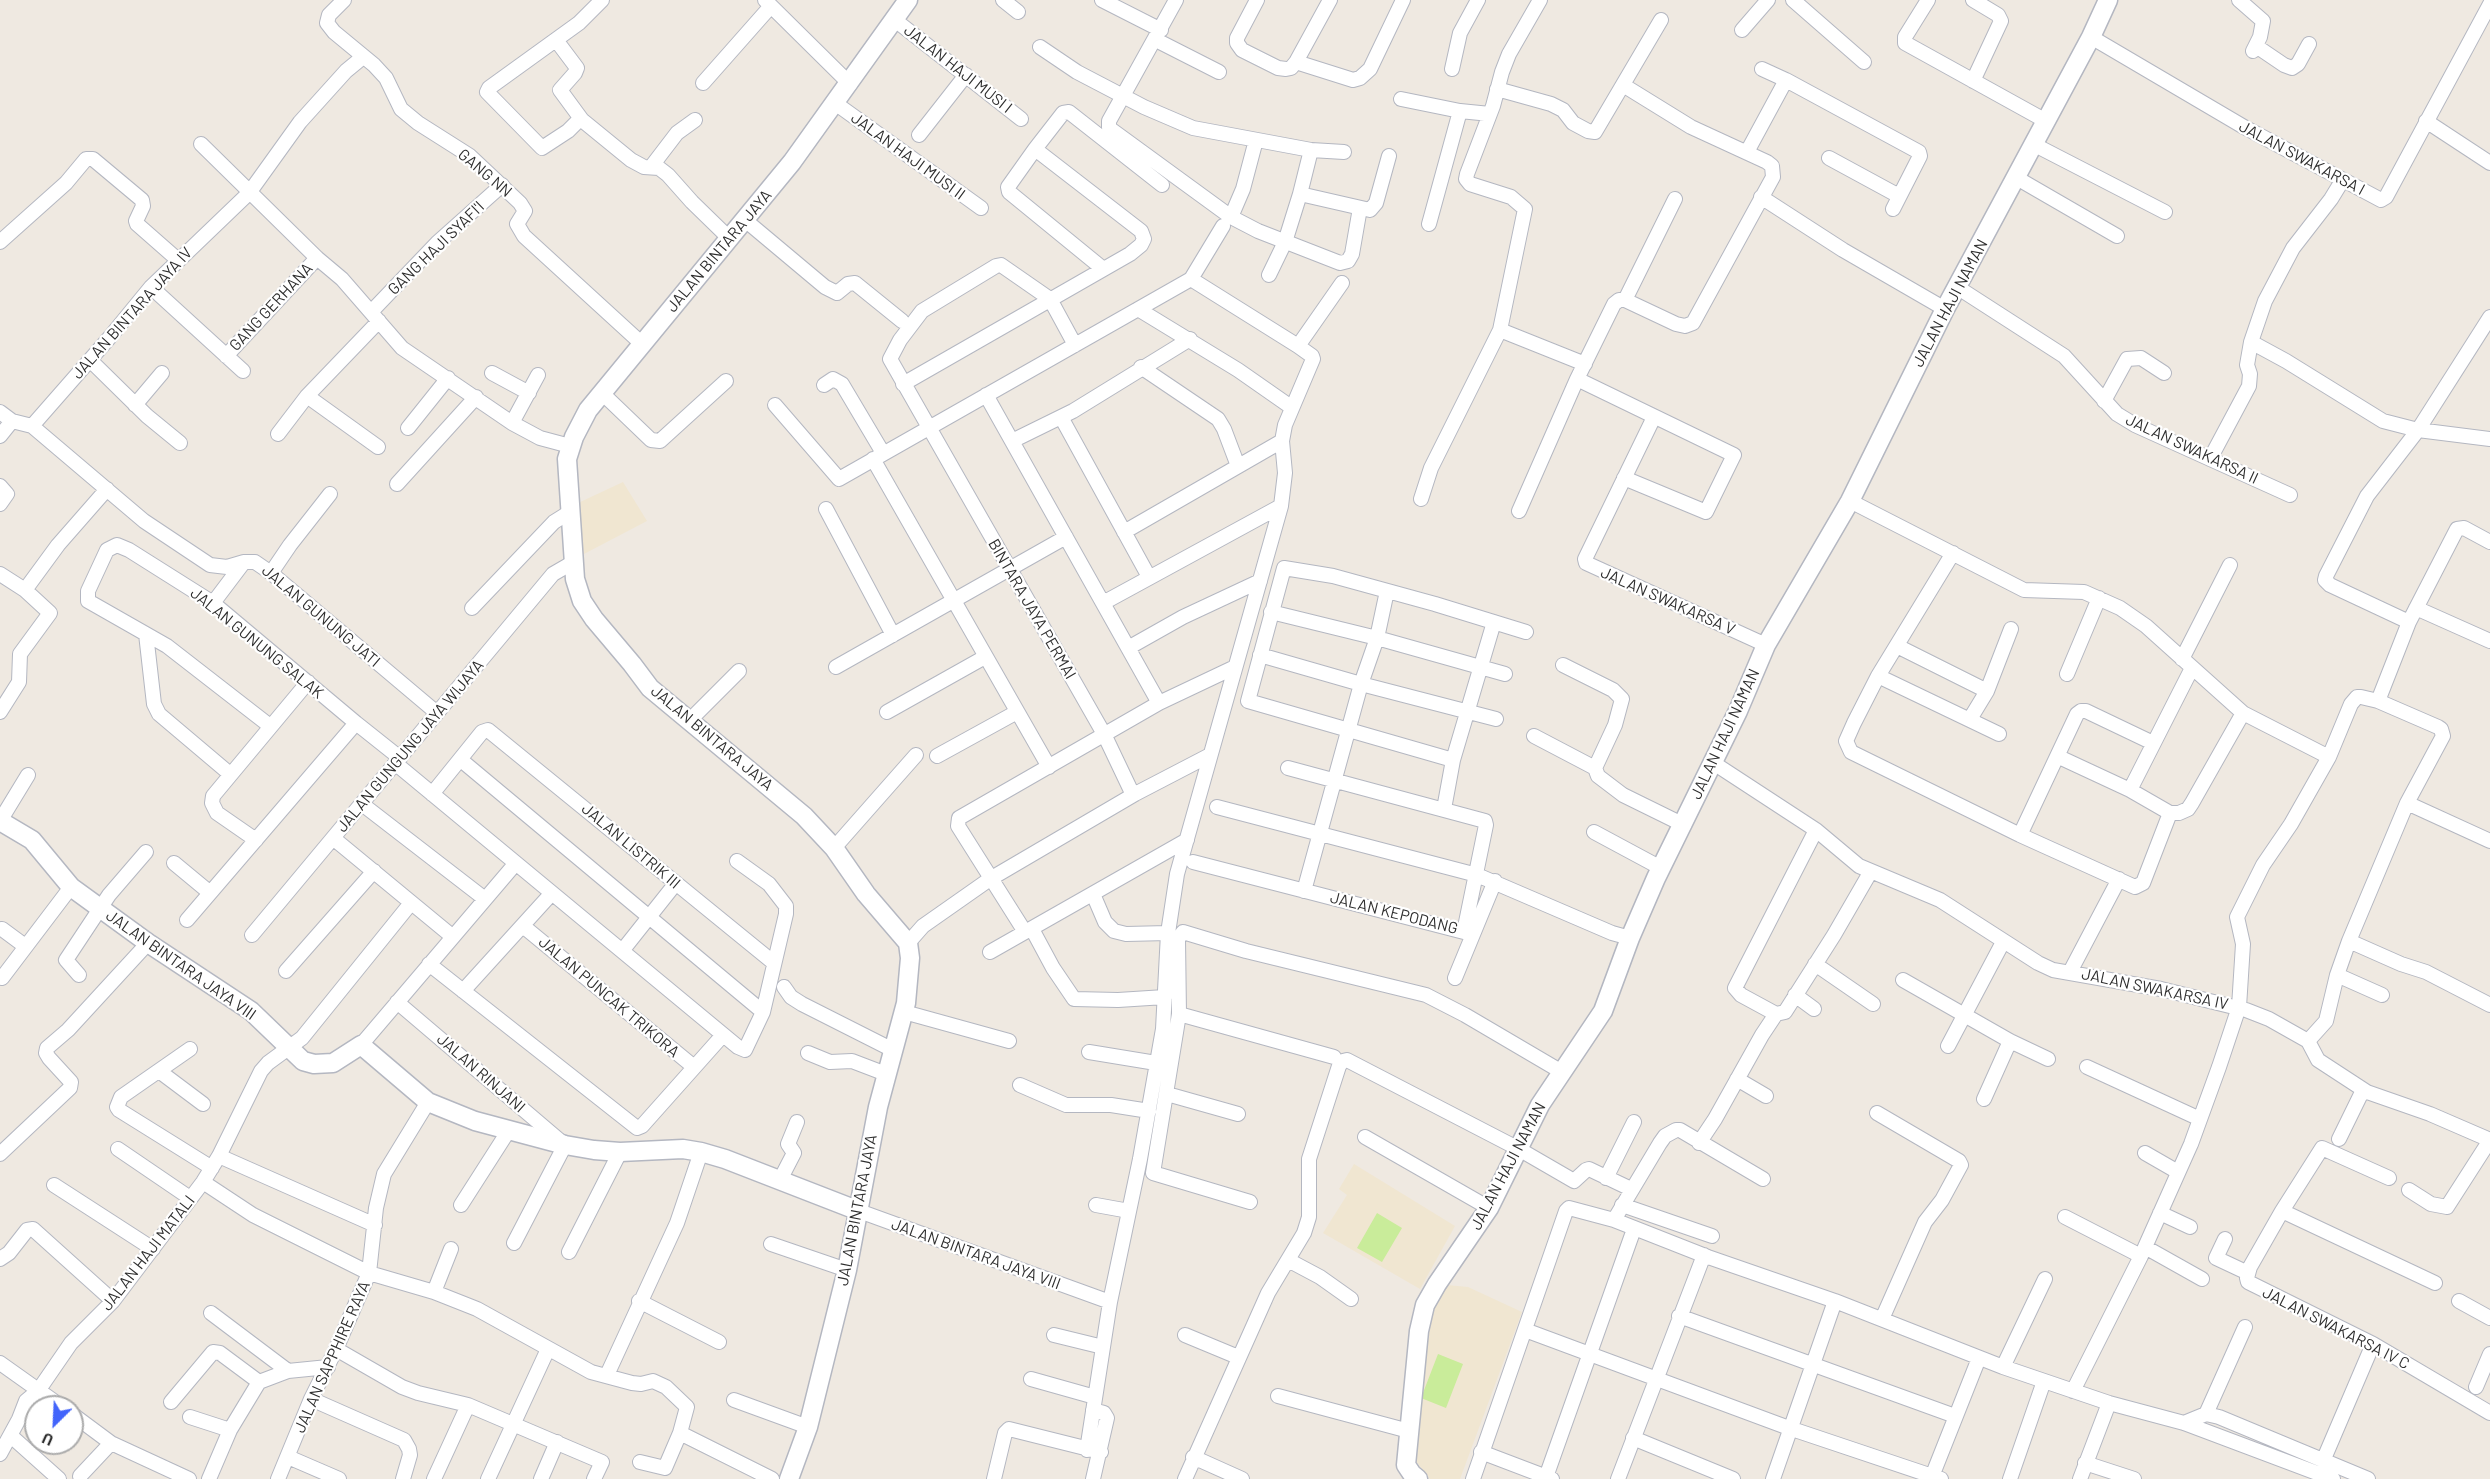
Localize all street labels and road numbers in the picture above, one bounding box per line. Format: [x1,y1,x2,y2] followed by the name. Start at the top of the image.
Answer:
[900,21,1016,117] street label: JALAN HAJI MUSI I
[847,108,969,204] street label: JALAN HAJI MUSI II
[2236,117,2368,199] street label: JALAN SWAKARSA I
[454,145,516,201] street label: GANG NN
[662,186,776,316] street label: JALAN BINTARA JAYA
[384,197,488,299] street label: GANG HAJI SYAFI'I
[1908,236,1992,370] street label: JALAN HAJI NAMAN
[68,243,196,383] street label: JALAN BINTARA JAYA IV
[225,259,317,355] street label: GANG GERHANA
[2123,410,2261,488] street label: JALAN SWAKARSA II
[984,535,1080,683] street label: BINTARA JAYA PERMAI
[258,561,384,671] street label: JALAN GUNUNG JATI
[1598,563,1738,639] street label: JALAN SWAKARSA V
[187,583,327,703] street label: JALAN GUNUNG SALAK
[332,656,488,836] street label: JALAN GUNGUNG JAYA WIJAYA
[1686,666,1764,802] street label: JALAN HAJI NAMAN
[647,681,777,795] street label: JALAN BINTARA JAYA
[578,799,684,893] street label: JALAN LISTRIK III
[1328,888,1460,938] street label: JALAN KEPODANG
[102,906,260,1024] street label: JALAN BINTARA JAYA VIII
[535,932,683,1062] street label: JALAN PUNCAK TRIKORA
[2080,964,2230,1014] street label: JALAN SWAKARSA IV
[433,1029,529,1117] street label: JALAN RINJANI
[1466,1099,1550,1233] street label: JALAN HAJI NAMAN
[833,1133,881,1287] street label: JALAN BINTARA JAYA
[97,1192,199,1314] street label: JALAN HAJI MATALI
[889,1214,1063,1294] street label: JALAN BINTARA JAYA VIII
[290,1278,374,1436] street label: JALAN SAPPHIRE RAYA
[2259,1283,2413,1373] street label: JALAN SWAKARSA IV C

